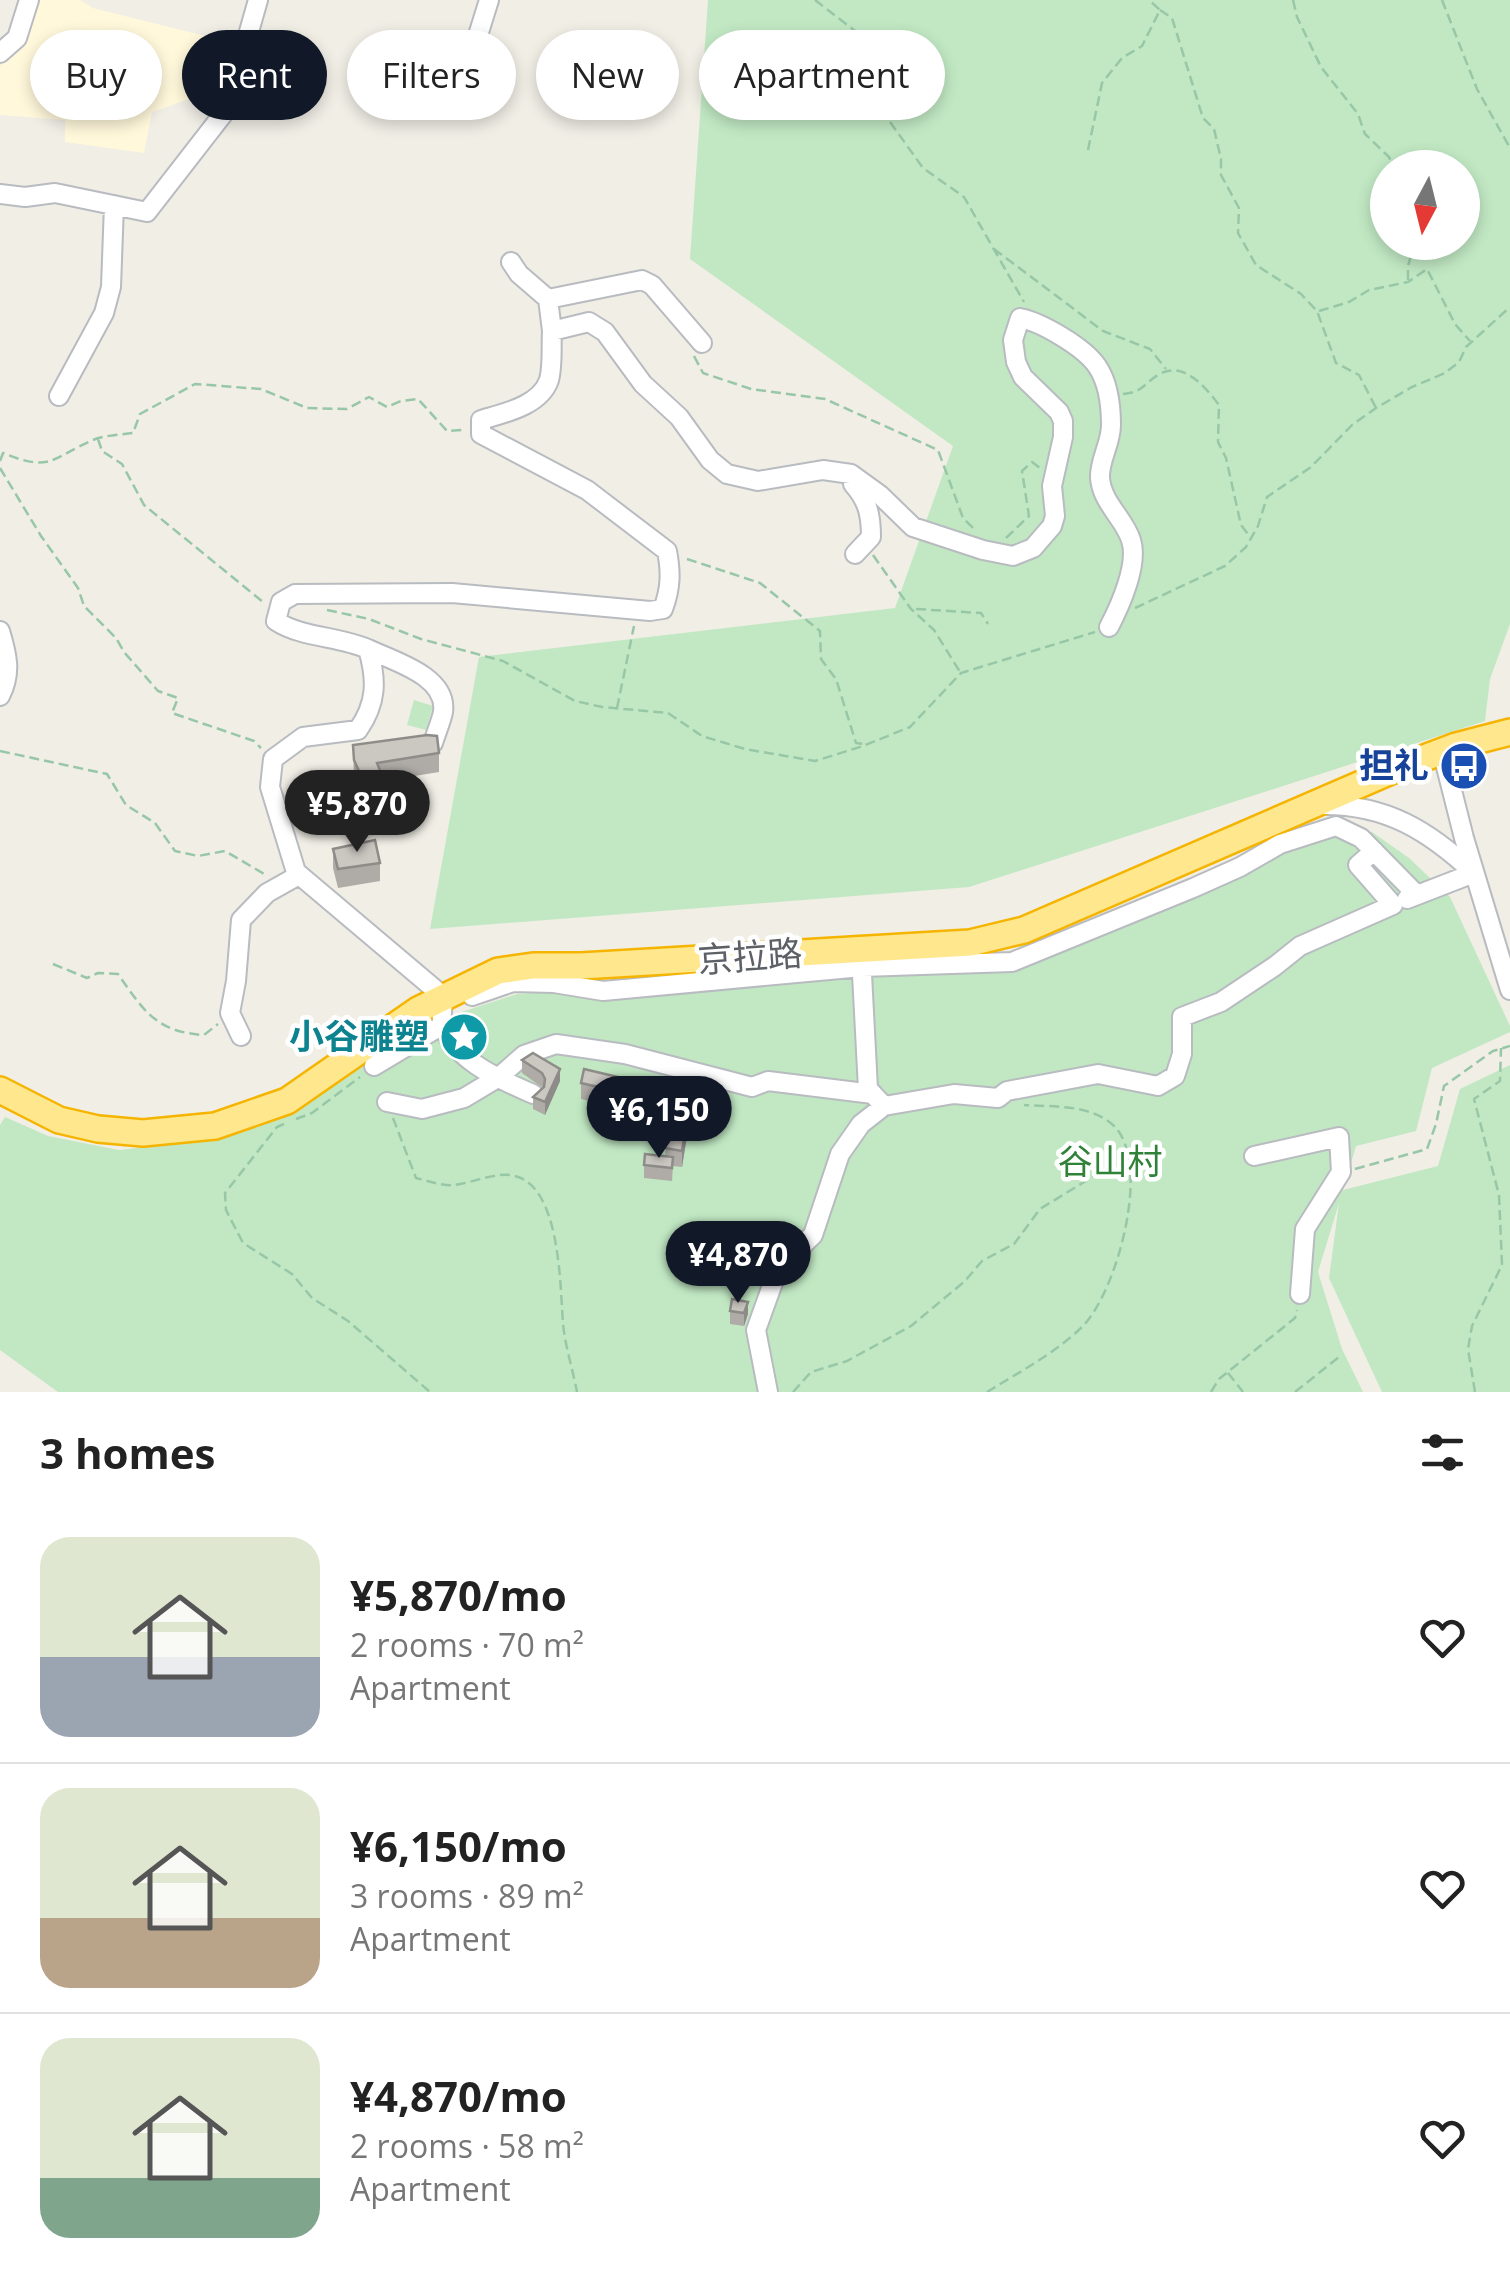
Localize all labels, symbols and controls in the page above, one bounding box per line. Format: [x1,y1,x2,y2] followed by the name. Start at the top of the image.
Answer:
[30,30,162,120] chip: Buy
[182,30,327,120] chip: Rent
[347,30,516,120] chip: Filters
[536,30,679,120] chip: New
[699,30,945,120] chip: Apartment
[1370,150,1480,260] north arrow
[1370,150,1480,260] map controls
[1438,740,1490,792] bus stop icon: 担礼
[1359,741,1429,788] place label: 担礼
[276,770,438,855] pin: ¥5,870
[307,781,407,824] text: ¥5,870
[696,928,804,983] street label: 京拉路
[438,1011,490,1063] place icon: 小谷雕塑
[289,1012,429,1059] place label: 小谷雕塑
[578,1076,740,1161] pin: ¥6,150
[609,1087,709,1130] text: ¥6,150
[1057,1137,1163,1184] park label: 谷山村
[657,1221,819,1306] pin: ¥4,870
[688,1232,788,1275] text: ¥4,870
[40,1424,215,1481] text: 3 homes
[1415,1425,1470,1480] icon: filters
[350,1566,567,1623] text: ¥5,870/mo
[120,1577,240,1697] icon: home
[1415,1610,1470,1665] icon: heart
[350,1623,584,1666] text: 2 rooms · 70 m²
[350,1666,511,1709] text: Apartment
[350,1817,567,1874] text: ¥6,150/mo
[120,1828,240,1948] icon: home
[1415,1861,1470,1916] icon: heart
[350,1874,584,1917] text: 3 rooms · 89 m²
[350,1917,511,1960] text: Apartment
[350,2067,567,2124] text: ¥4,870/mo
[120,2078,240,2198] icon: home
[1415,2111,1470,2166] icon: heart
[350,2124,584,2167] text: 2 rooms · 58 m²
[350,2167,511,2210] text: Apartment

